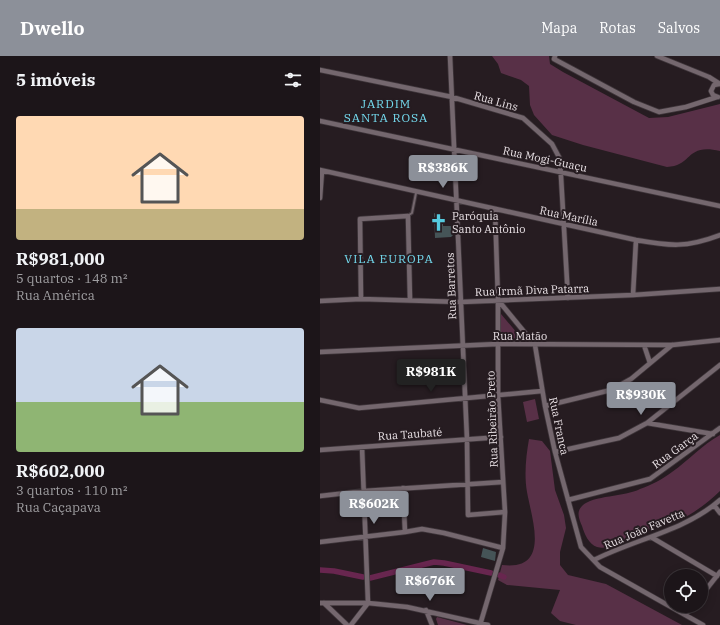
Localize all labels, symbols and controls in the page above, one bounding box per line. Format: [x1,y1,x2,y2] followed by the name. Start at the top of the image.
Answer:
[20,16,85,40] text: Dwello
[541,19,577,37] text: Mapa
[599,19,636,37] text: Rotas
[658,19,700,37] text: Salvos
[16,69,95,91] text: 5 imóveis
[282,69,304,91] icon: filters
[472,88,520,114] street label: Rua Lins
[344,96,428,125] district label: JARDIM SANTA ROSA
[124,142,196,214] icon: home
[502,143,589,175] street label: Rua Mogi-Guaçu
[410,155,476,189] pin: R$386K
[418,159,468,176] text: R$386K
[538,203,600,229] street label: Rua Marília
[452,209,526,236] place label: Paróquia Santo Antônio
[429,212,449,232] church icon: Paróquia Santo Antônio
[16,248,105,270] text: R$981,000
[344,251,434,266] district label: VILA EUROPA
[443,252,459,320] street label: Rua Barretos
[16,270,127,287] text: 5 quartos · 148 m²
[475,281,589,299] street label: Rua Irmã Diva Patarra
[16,287,95,304] text: Rua América
[493,329,547,343] street label: Rua Matão
[124,354,196,426] icon: home
[398,359,464,393] pin: R$981K
[406,363,456,380] text: R$981K
[483,370,501,468] street label: Rua Ribeirão Preto
[608,382,674,416] pin: R$930K
[616,386,666,403] text: R$930K
[546,396,572,456] street label: Rua Franca
[377,425,443,443] street label: Rua Taubaté
[649,429,701,471] street label: Rua Garça
[16,460,105,482] text: R$602,000
[16,482,127,499] text: 3 quartos · 110 m²
[341,491,407,525] pin: R$602K
[349,495,399,512] text: R$602K
[16,499,101,516] text: Rua Caçapava
[602,506,686,552] street label: Rua João Favetta
[397,568,463,602] pin: R$676K
[664,569,708,613] map controls
[664,569,708,613] button: locate
[405,572,455,589] text: R$676K

